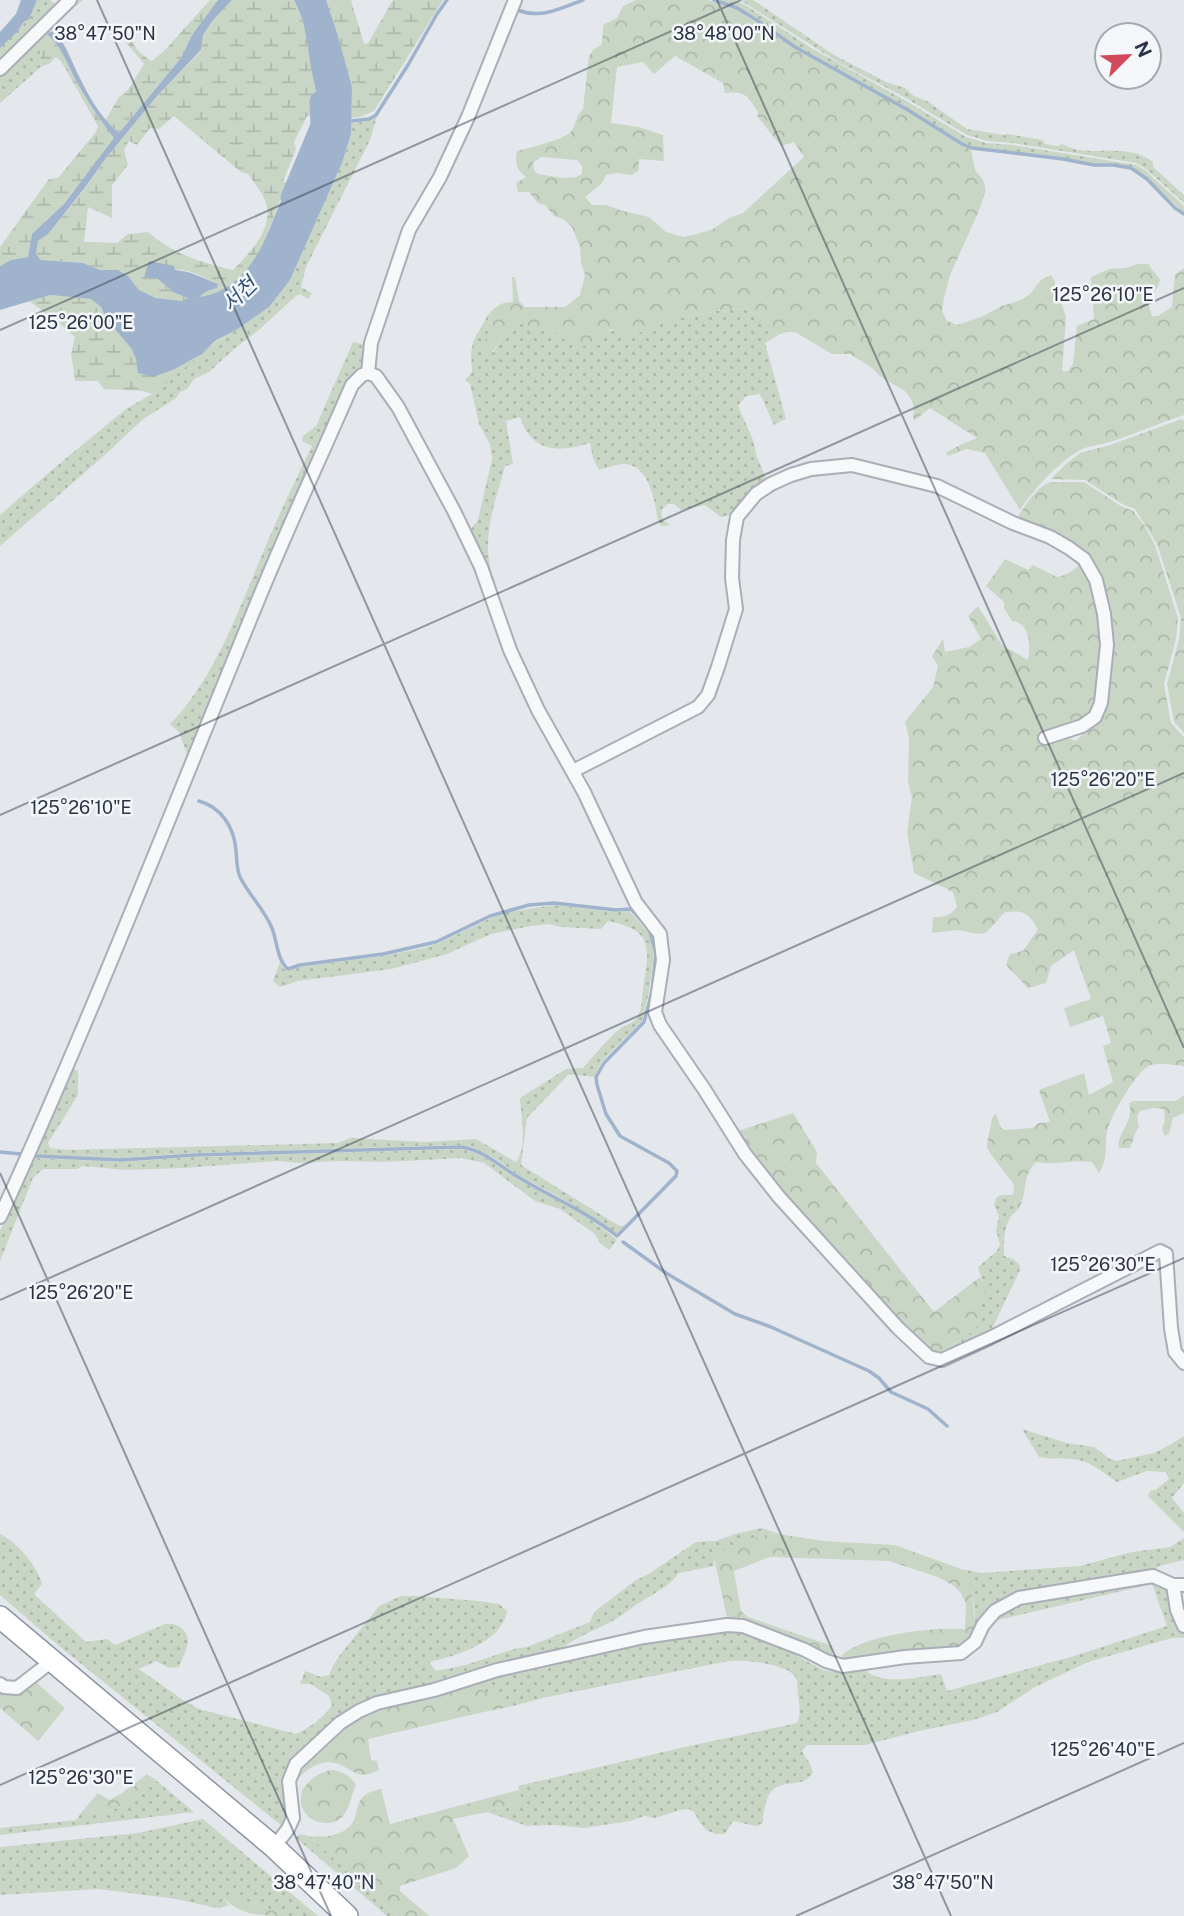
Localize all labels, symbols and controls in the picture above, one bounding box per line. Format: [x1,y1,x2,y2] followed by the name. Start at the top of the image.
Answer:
[1093,21,1163,91] north arrow
[54,23,156,44] text: 38°47'50"N
[673,23,775,44] text: 38°48'00"N
[1130,38,1157,60] text: N
[216,270,264,316] water label: 서천
[1052,284,1154,305] text: 125°26'10"E
[28,312,134,333] text: 125°26'00"E
[1051,769,1155,790] text: 125°26'20"E
[30,797,132,818] text: 125°26'10"E
[1050,1254,1156,1275] text: 125°26'30"E
[29,1282,133,1303] text: 125°26'20"E
[1050,1739,1156,1760] text: 125°26'40"E
[28,1767,134,1788] text: 125°26'30"E
[273,1872,375,1893] text: 38°47'40"N
[892,1872,994,1893] text: 38°47'50"N

